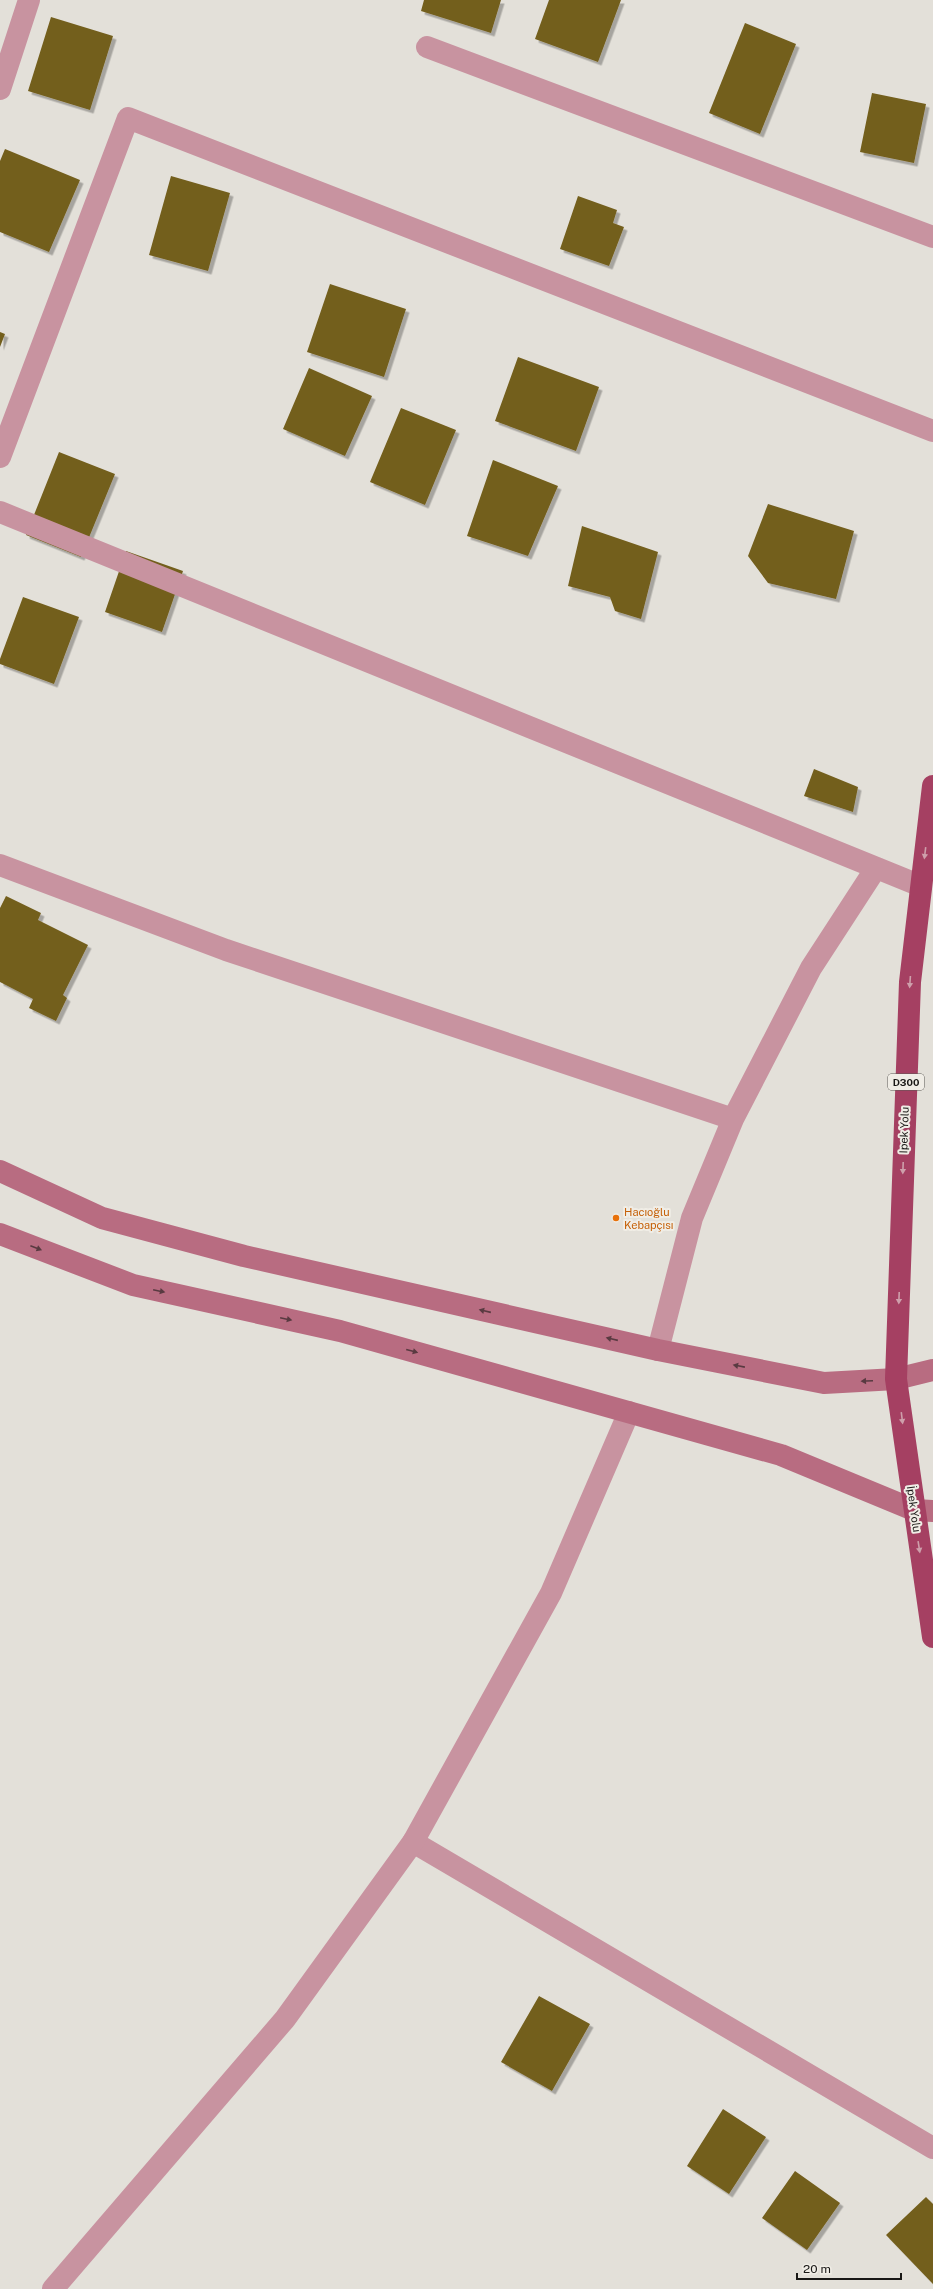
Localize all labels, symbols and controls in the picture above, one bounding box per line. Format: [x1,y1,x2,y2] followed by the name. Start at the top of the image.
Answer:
[922,847,928,859] one-way arrow
[907,976,913,988] one-way arrow
[888,1074,924,1090] road number: D300
[897,1107,911,1153] street label: Ipek Yolu
[900,1162,906,1175] one-way arrow
[624,1206,673,1232] place label: Hacıoğlu Kebapçısı
[611,1213,621,1223] marker: Hacıoğlu Kebapçısı
[31,1245,43,1251] one-way arrow
[153,1289,165,1295] one-way arrow
[896,1292,902,1305] one-way arrow
[479,1307,491,1313] one-way arrow
[279,1317,292,1323] one-way arrow
[605,1336,618,1342] one-way arrow
[406,1348,418,1354] one-way arrow
[733,1363,745,1369] one-way arrow
[861,1377,873,1384] one-way arrow
[898,1412,905,1424] one-way arrow
[905,1485,924,1533] street label: İpek Yolu
[916,1541,922,1553] one-way arrow
[797,2255,901,2281] scale bar
[803,2262,831,2276] text: 20 m

